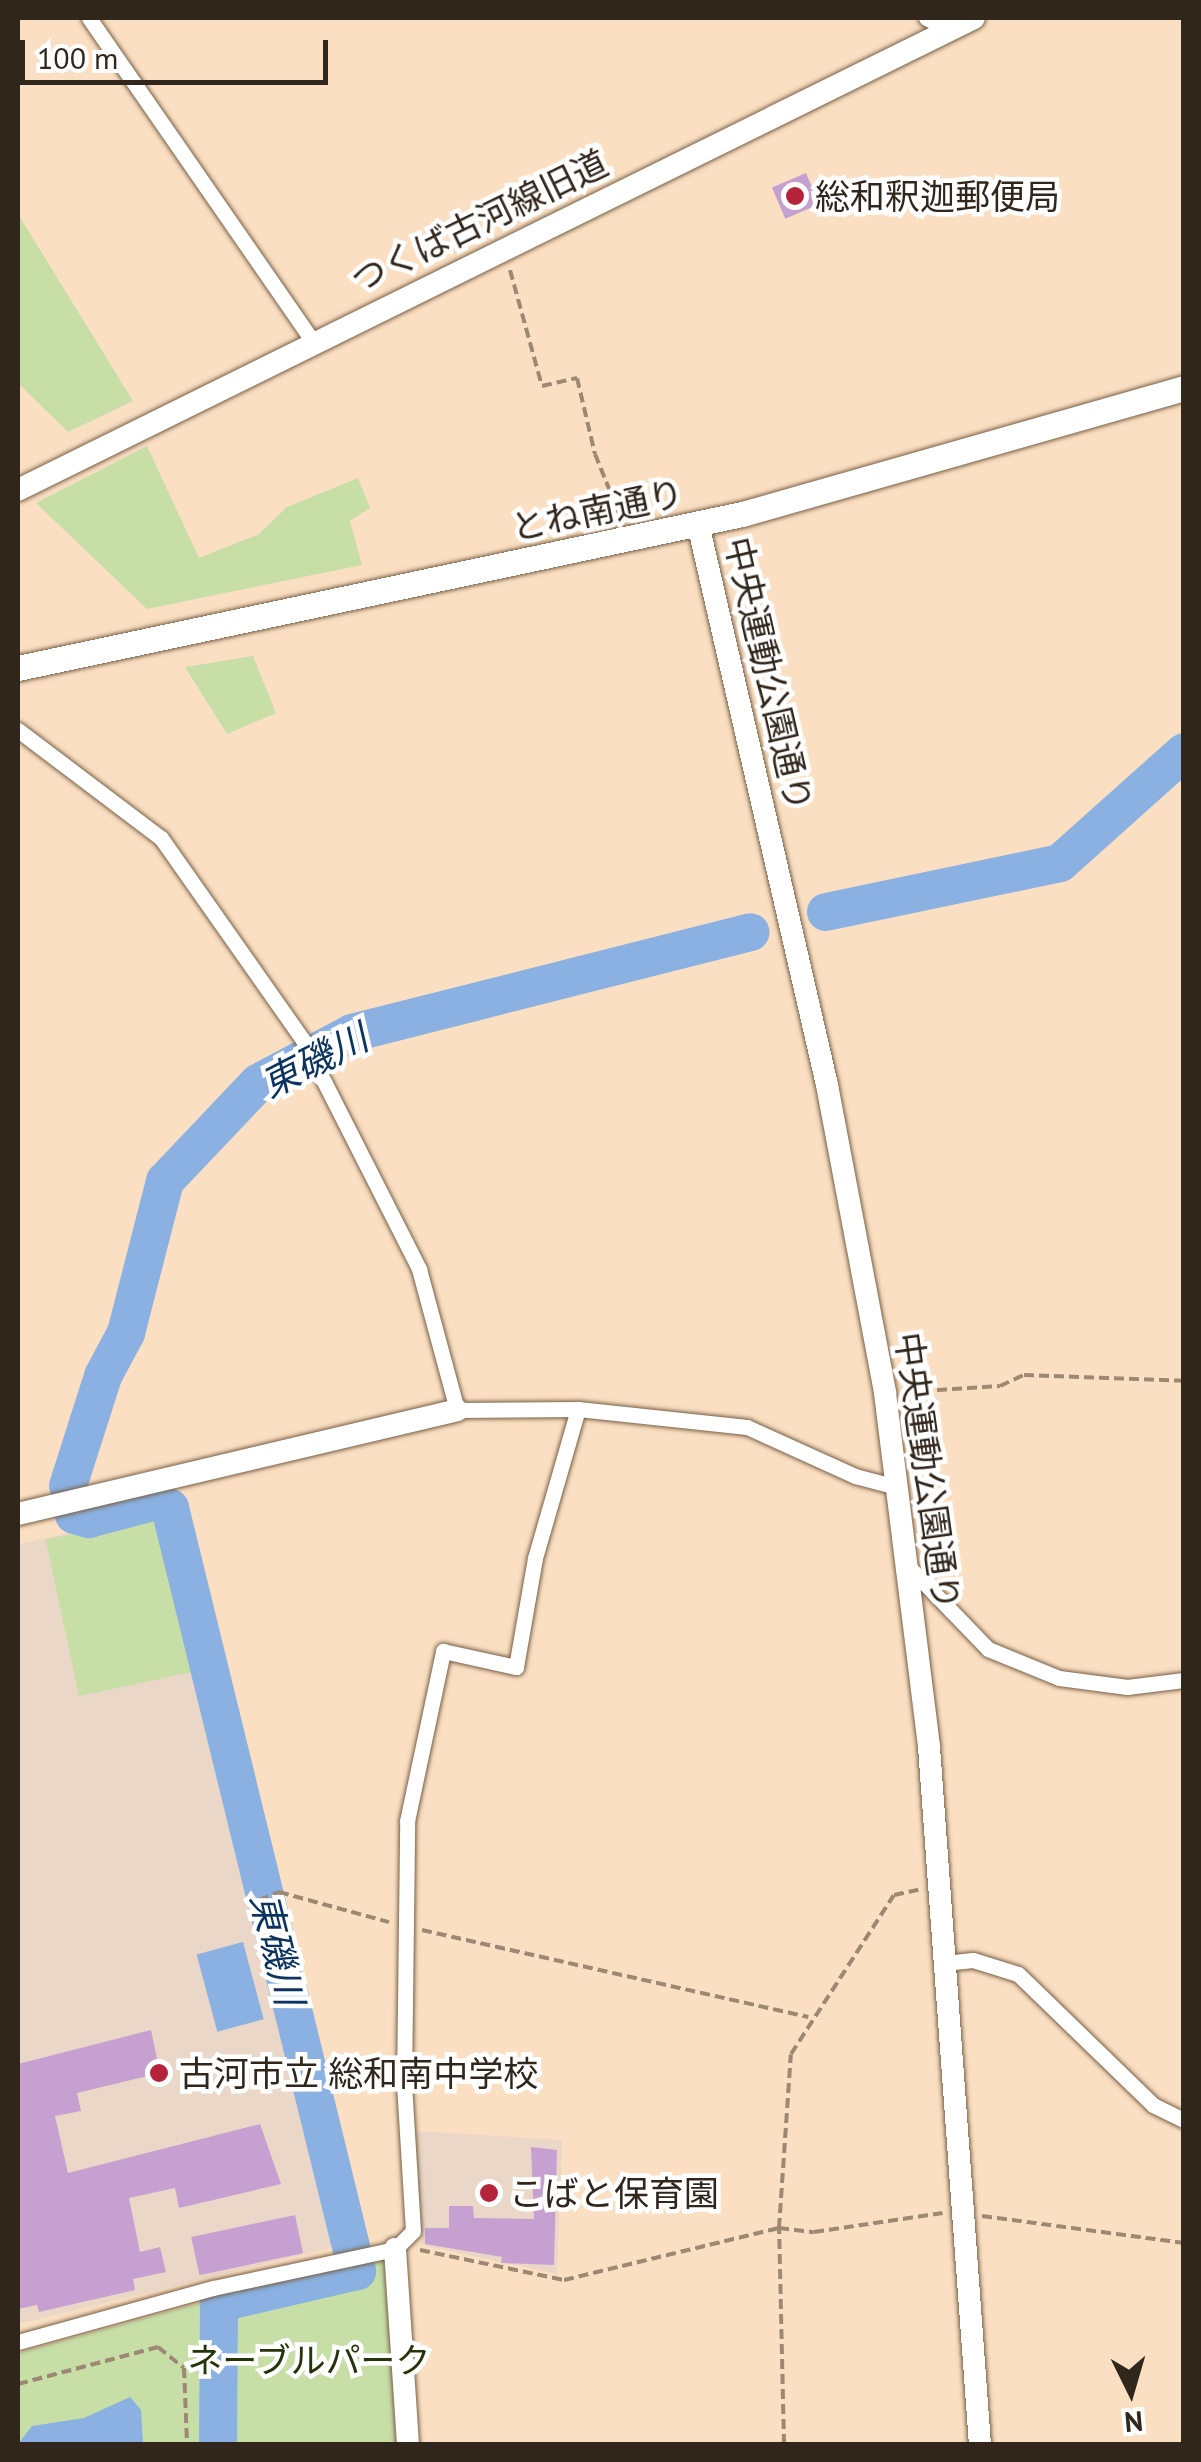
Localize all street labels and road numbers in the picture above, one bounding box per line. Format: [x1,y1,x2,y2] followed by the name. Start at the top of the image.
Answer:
[344,141,614,301] street label: つくば古河線旧道
[507,471,687,549] street label: とね南通り
[717,533,821,815] street label: 中央運動公園通り
[888,1329,968,1613] street label: 中央運動公園通り

